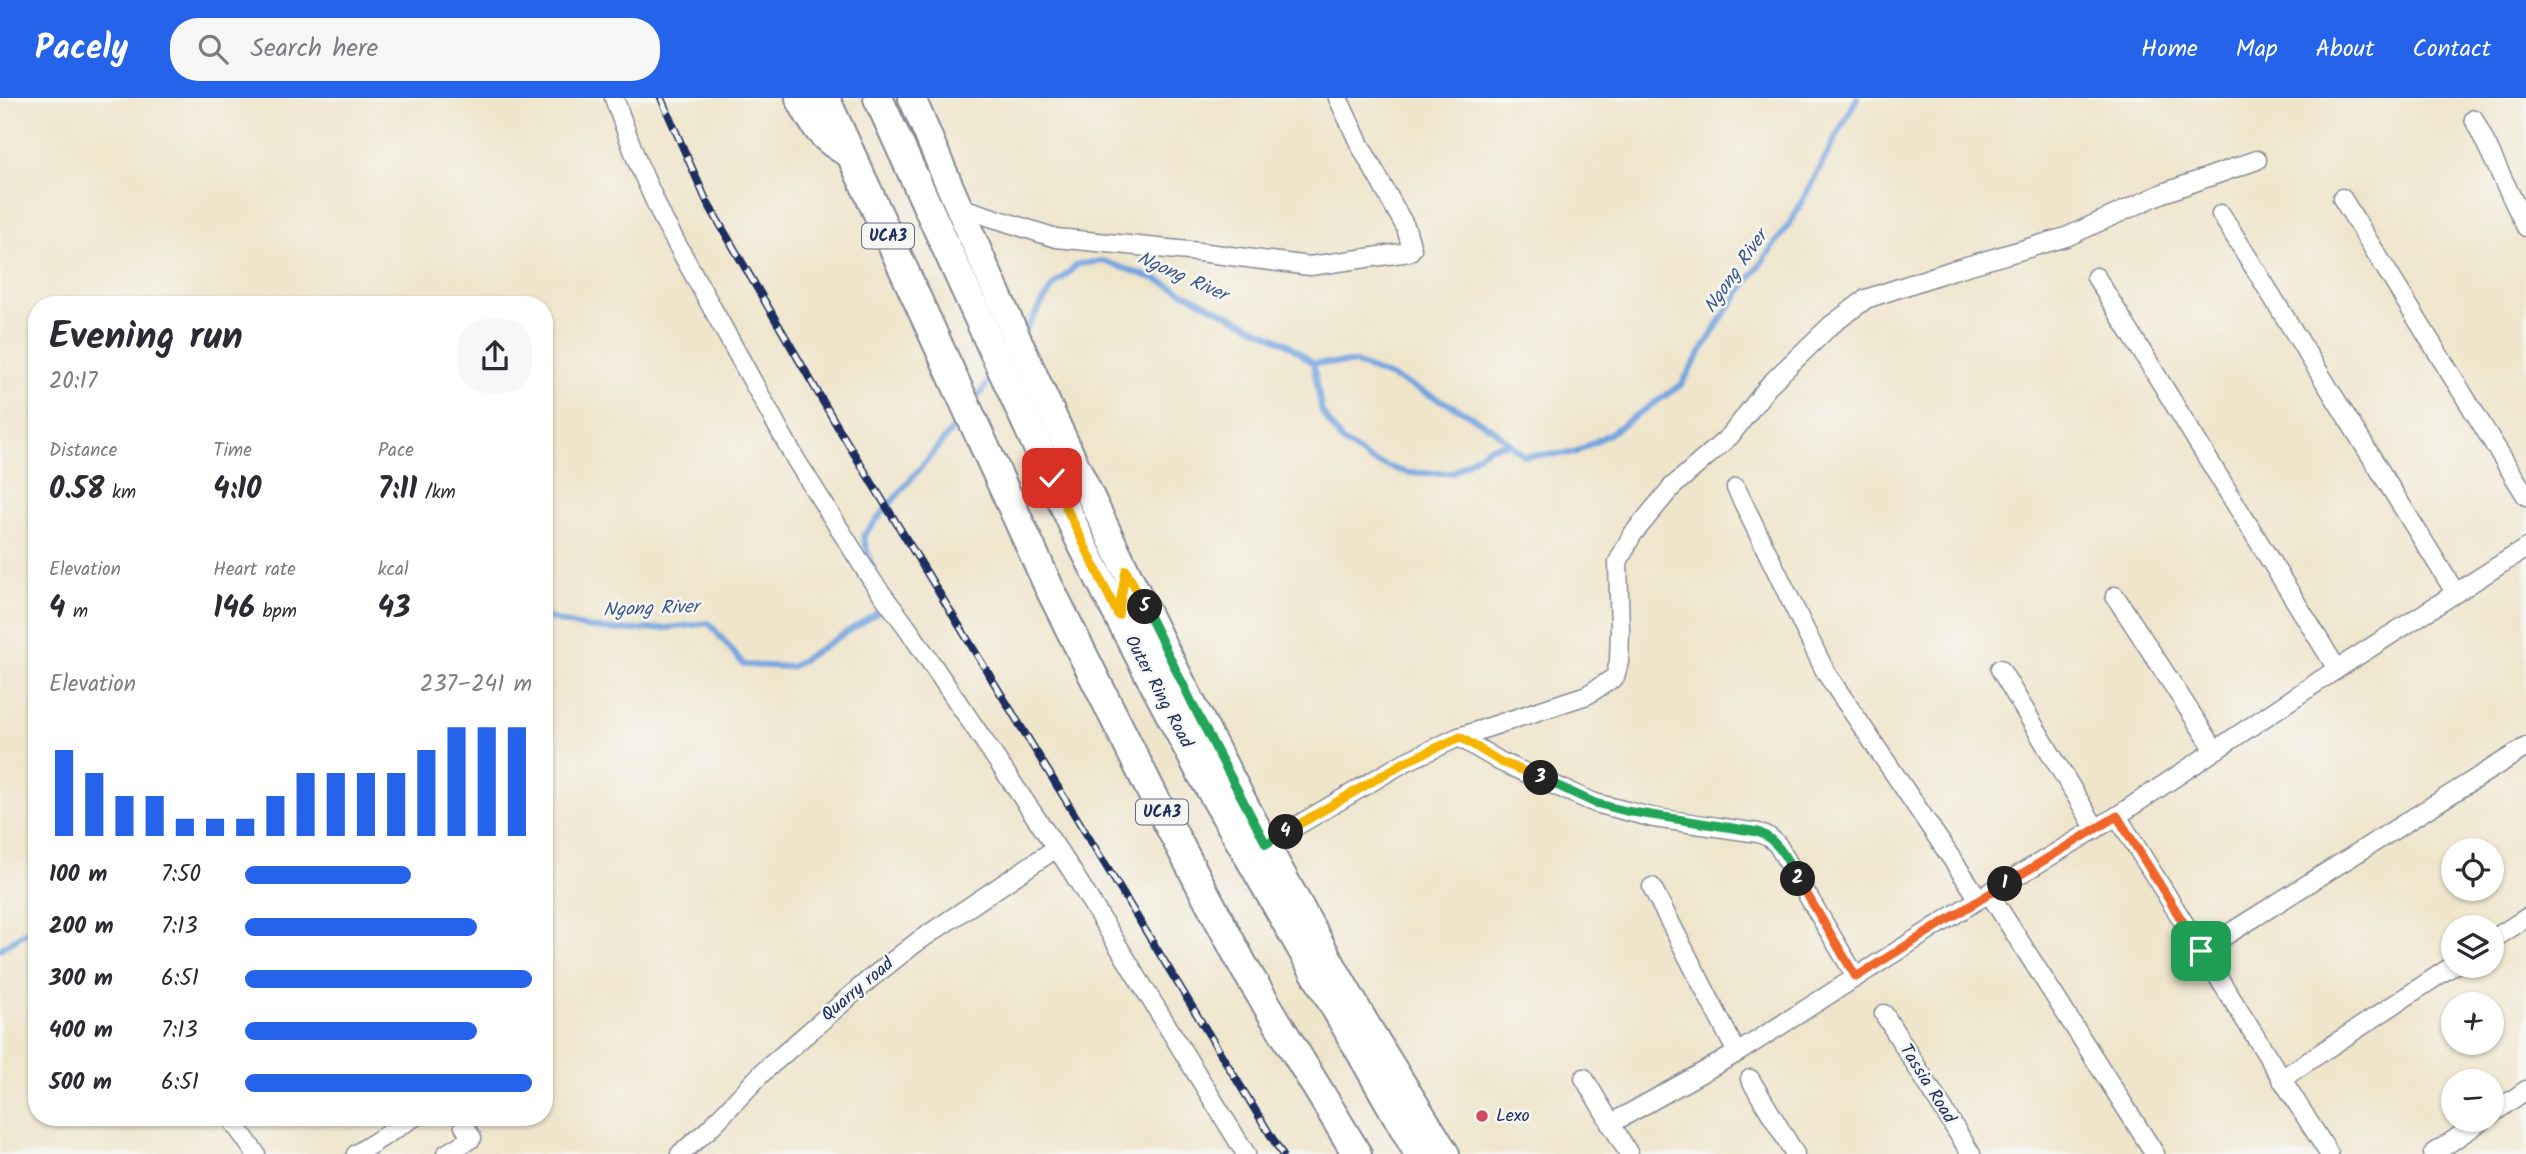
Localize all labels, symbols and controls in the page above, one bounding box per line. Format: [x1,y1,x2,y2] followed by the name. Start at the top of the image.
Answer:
[170,18,660,81] search box
[35,23,128,76] text: Pacely
[250,28,378,70] text: Search here
[194,30,232,68] icon: search
[2141,30,2198,69] text: Home
[2236,30,2278,69] text: Map
[2316,30,2374,69] text: About
[2412,30,2491,69] text: Contact
[1696,221,1778,320] water label: Ngong River
[862,224,914,248] road number: UCA3
[1132,244,1235,312] water label: Ngong River
[49,308,243,368] text: Evening run
[458,319,532,393] button: share
[49,364,97,400] text: 20:17
[49,436,117,466] text: Distance
[213,436,252,466] text: Time
[378,436,414,466] text: Pace
[1022,448,1082,508] pin
[1033,459,1071,497] icon: check
[49,466,104,514] text: 0.58
[213,466,262,514] text: 4:10
[378,466,417,514] text: 7:11
[104,478,136,508] text: km
[417,478,456,508] text: /km
[49,555,121,585] text: Elevation
[213,555,296,585] text: Heart rate
[378,555,409,585] text: kcal
[49,585,65,633] text: 4
[213,585,255,633] text: 146
[378,585,410,633] text: 43
[1128,589,1162,624] pin: 5
[1140,591,1149,621] text: 5
[603,592,703,626] water label: Ngong River
[65,597,88,627] text: m
[255,597,297,627] text: bpm
[1116,630,1200,755] street label: Outer Ring Road
[49,667,136,703] text: Elevation
[420,667,532,703] text: 237–241 m
[1524,760,1558,796] pin: 3
[1535,762,1546,792] text: 3
[1136,800,1188,824] road number: UCA3
[1268,814,1304,850] pin: 4
[1280,816,1291,846] text: 4
[2441,838,2504,1132] map controls
[2441,838,2504,901] button: locate
[49,857,107,893] text: 100 m
[161,857,201,893] text: 7:50
[1780,862,1815,896] pin: 2
[1792,863,1803,893] text: 2
[1988,866,2022,902] pin: 1
[2002,868,2007,898] text: 1
[49,909,114,945] text: 200 m
[161,909,198,945] text: 7:13
[2441,915,2504,978] button: layers
[2171,921,2231,981] pin
[2182,932,2220,970] icon: arrive
[815,950,902,1029] street label: Quarry road
[49,961,113,997] text: 300 m
[161,961,199,997] text: 6:51
[2441,992,2504,1055] button: +
[49,1013,113,1049] text: 400 m
[161,1013,198,1049] text: 7:13
[1891,1038,1964,1130] street label: Tassia Road
[49,1065,112,1101] text: 500 m
[161,1065,199,1101] text: 6:51
[2441,1069,2504,1132] button: −
[1496,1102,1530,1131] place label: Lexo
[1474,1108,1490,1124] marker: Lexo

